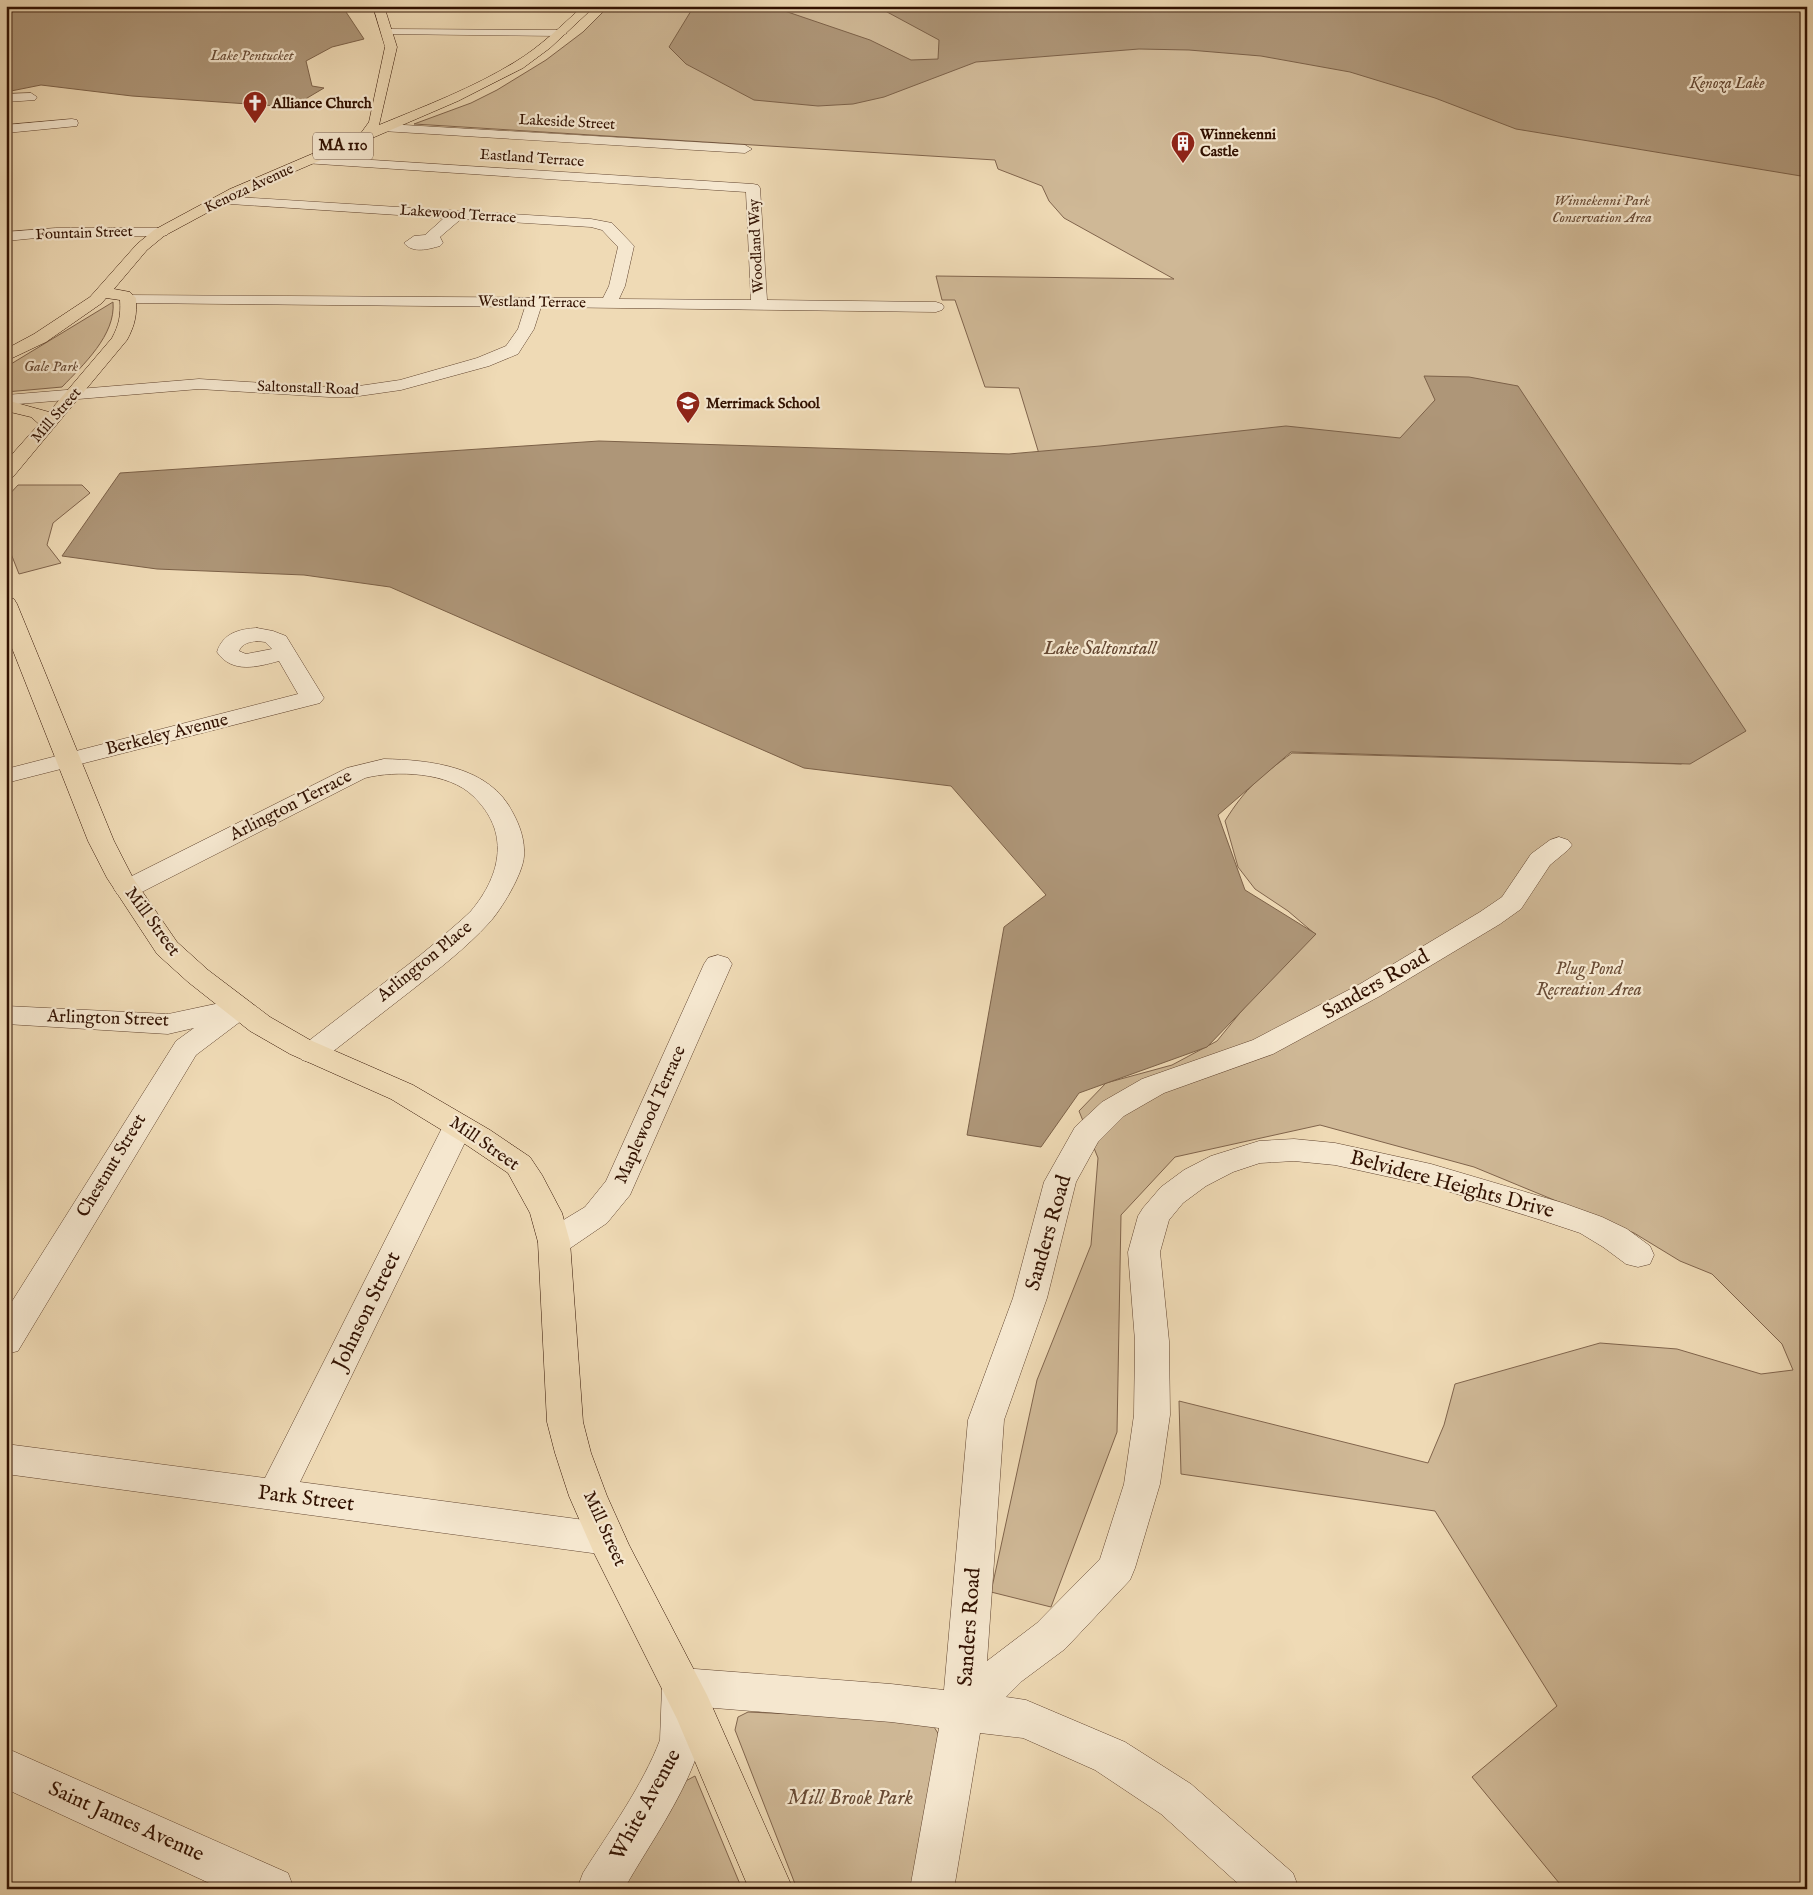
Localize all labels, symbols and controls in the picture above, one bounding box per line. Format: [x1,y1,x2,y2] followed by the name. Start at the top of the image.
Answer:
[209,46,295,65] park label: Lake Pentucket
[1688,74,1765,94] water label: Kenoza Lake
[242,90,268,124] church icon: Alliance Church
[271,94,373,113] place label: Alliance Church
[518,110,616,134] street label: Lakeside Street
[1199,125,1276,161] place label: Winnekenni Castle
[1170,130,1196,164] building icon: Winnekenni Castle
[313,132,373,160] road number: MA 110
[479,145,585,171] street label: Eastland Terrace
[201,159,297,217] street label: Kenoza Avenue
[1552,191,1652,227] park label: Winnekenni Park Conservation Area
[744,198,768,294] street label: Woodland Way
[399,200,517,228] street label: Lakewood Terrace
[35,222,133,244] street label: Fountain Street
[478,292,586,312] street label: Westland Terrace
[24,357,78,376] park label: Gale Park
[257,377,360,399] street label: Saltonstall Road
[27,384,85,446] street label: Mill Street
[675,390,701,424] school or university icon: Merrimack School
[706,394,821,413] place label: Merrimack School
[1043,637,1158,661] water label: Lake Saltonstall
[103,709,231,761] street label: Berkeley Avenue
[225,765,356,847] street label: Arlington Terrace
[119,883,185,961] street label: Mill Street
[372,916,477,1008] street label: Arlington Place
[1318,943,1435,1026] street label: Sanders Road
[1536,958,1642,1002] park label: Plug Pond Recreation Area
[46,1005,169,1033] street label: Arlington Street
[610,1042,692,1188] street label: Maplewood Terrace
[72,1110,152,1222] street label: Chestnut Street
[445,1112,523,1176] street label: Mill Street
[1347,1145,1557,1225] street label: Belvidere Heights Drive
[1020,1171,1079,1294] street label: Sanders Road
[326,1247,407,1376] street label: Johnson Street
[256,1480,356,1518] street label: Park Street
[577,1488,631,1570] street label: Mill Street
[952,1566,988,1687] street label: Sanders Road
[604,1744,688,1865] street label: White Avenue
[44,1776,208,1869] street label: Saint James Avenue
[787,1785,913,1812] park label: Mill Brook Park

